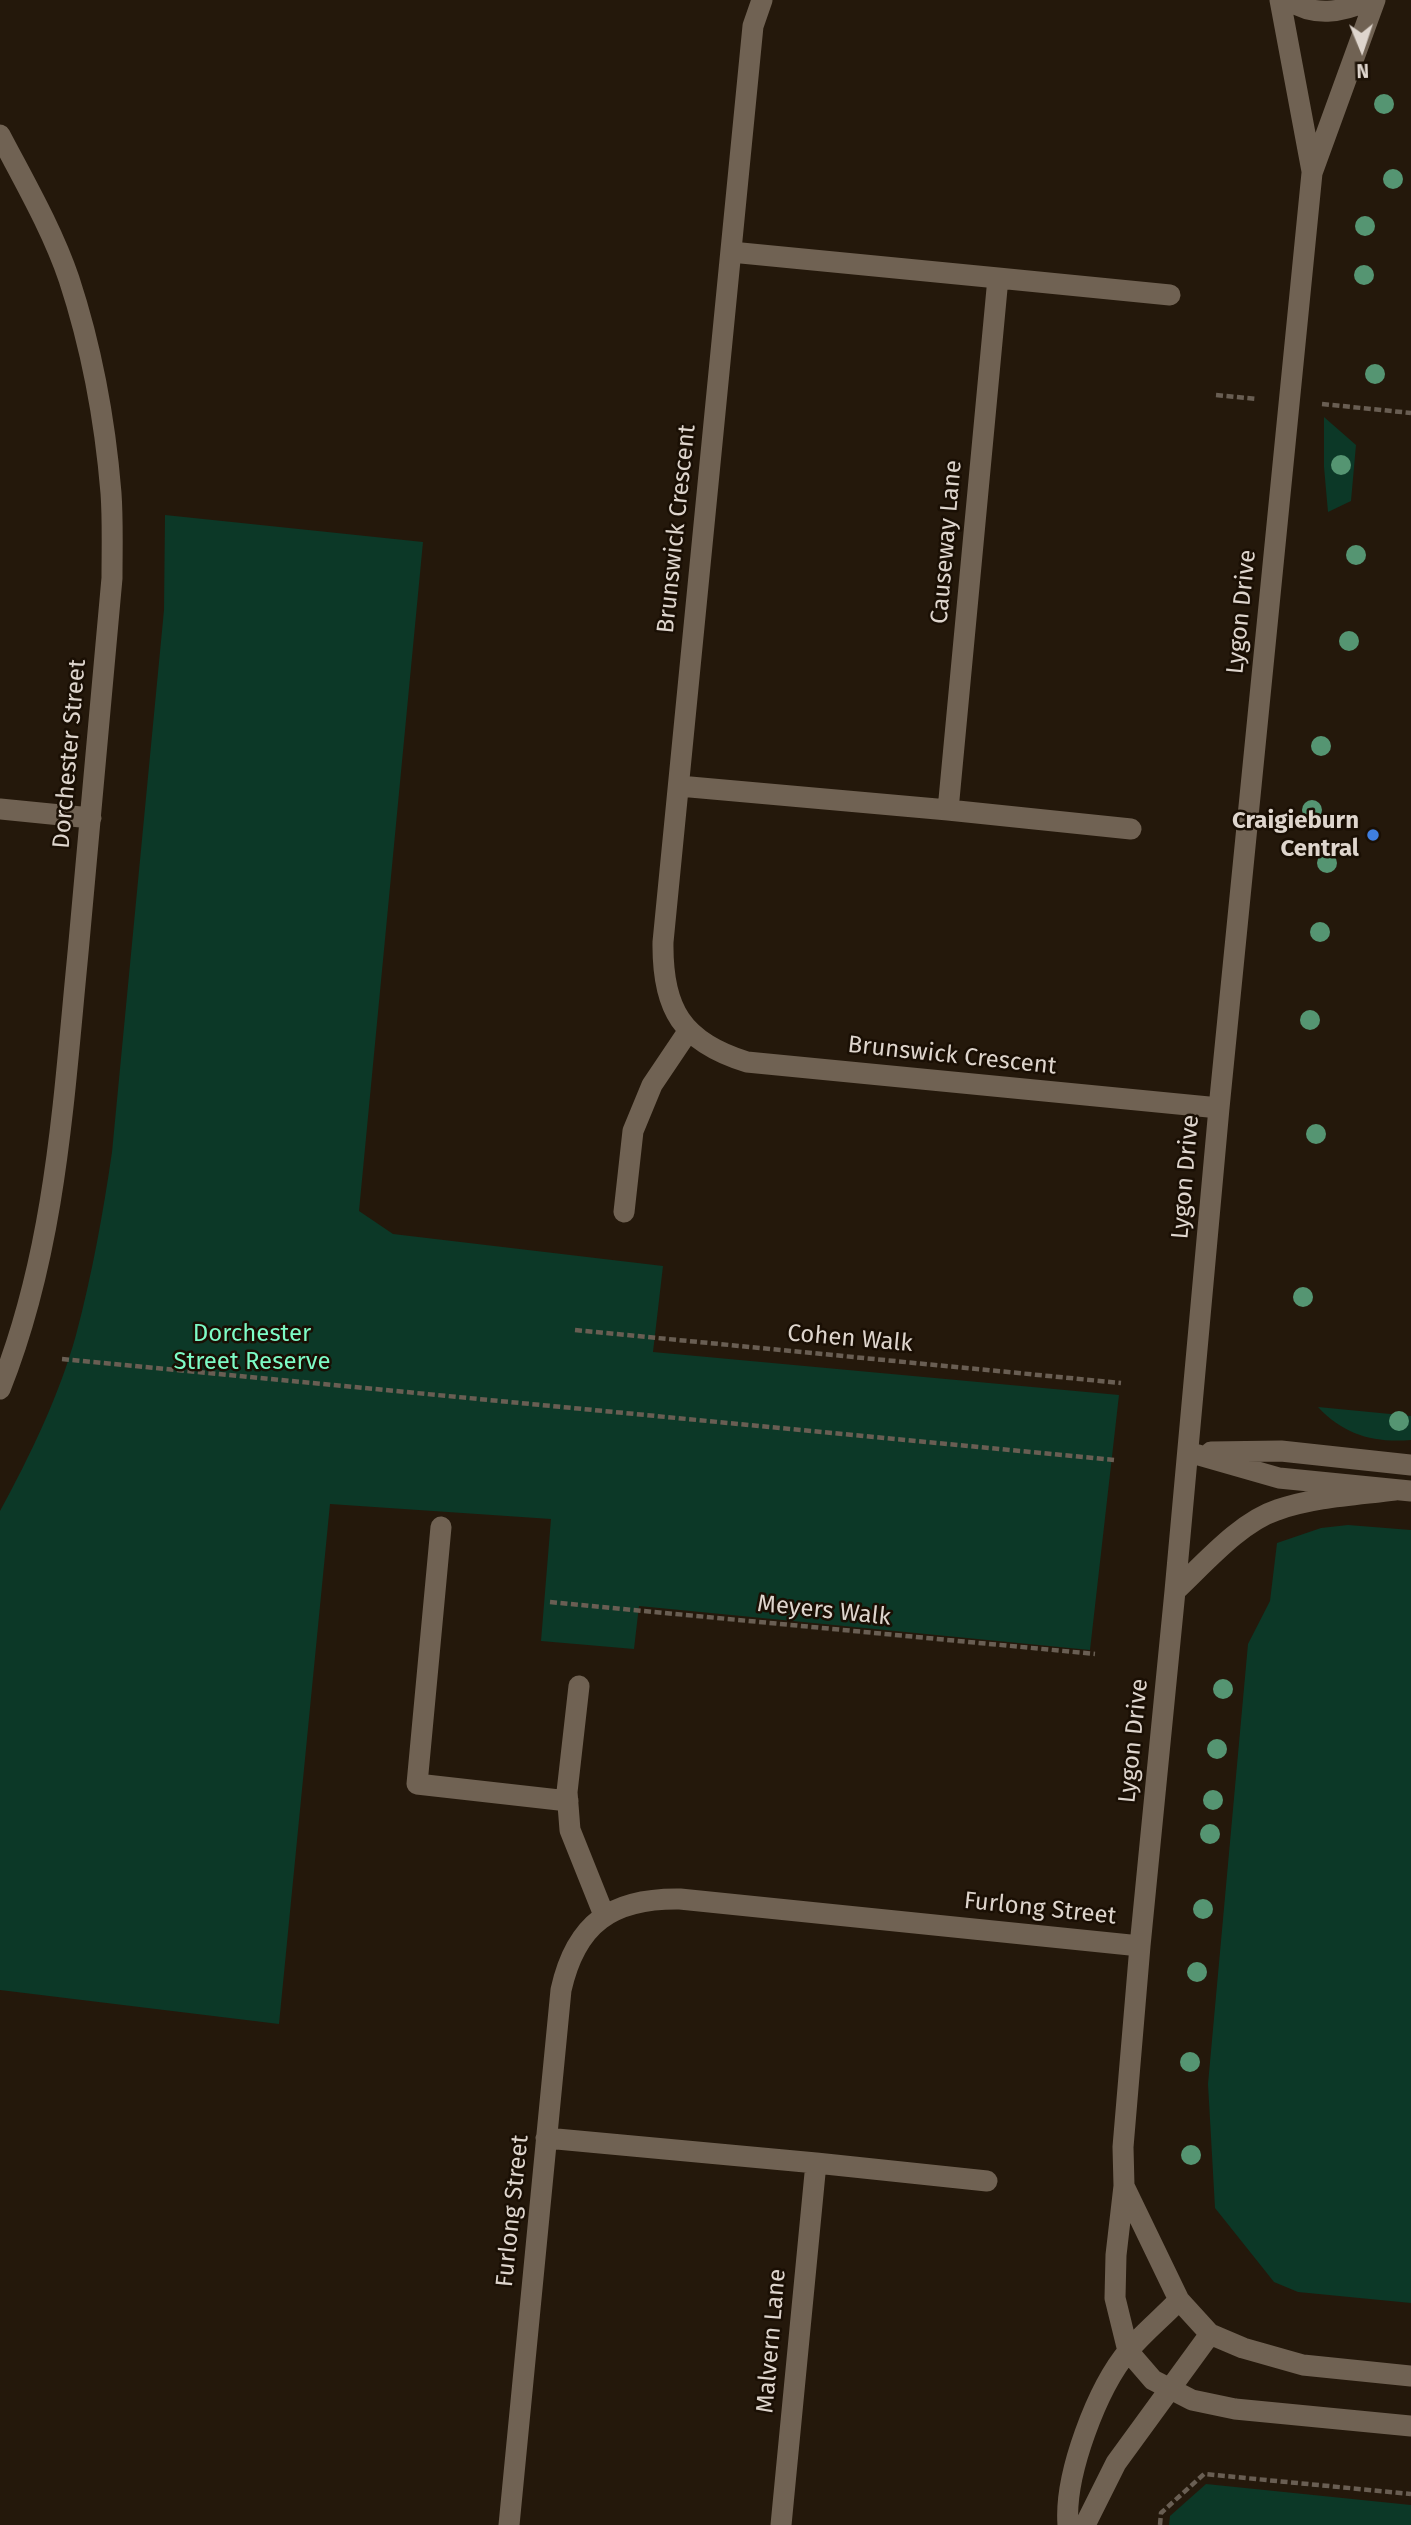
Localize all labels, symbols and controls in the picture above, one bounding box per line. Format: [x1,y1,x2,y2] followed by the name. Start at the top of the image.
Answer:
[1327,14,1397,84] north arrow
[1356,59,1369,82] text: N
[652,423,702,635] street label: Brunswick Crescent
[925,459,969,625] street label: Causeway Lane
[1221,548,1263,676] street label: Lygon Drive
[47,658,93,850] street label: Dorchester Street
[1232,807,1359,863] place label: Craigieburn Central
[1365,827,1381,843] marker: Craigieburn Central
[846,1031,1058,1081] street label: Brunswick Crescent
[1166,1114,1206,1240] street label: Lygon Drive
[786,1319,914,1359] street label: Cohen Walk
[173,1320,331,1376] park label: Dorchester Street Reserve
[756,1590,892,1632] street label: Meyers Walk
[1113,1677,1155,1805] street label: Lygon Drive
[962,1887,1118,1931] street label: Furlong Street
[491,2133,535,2289] street label: Furlong Street
[751,2268,793,2414] street label: Malvern Lane

